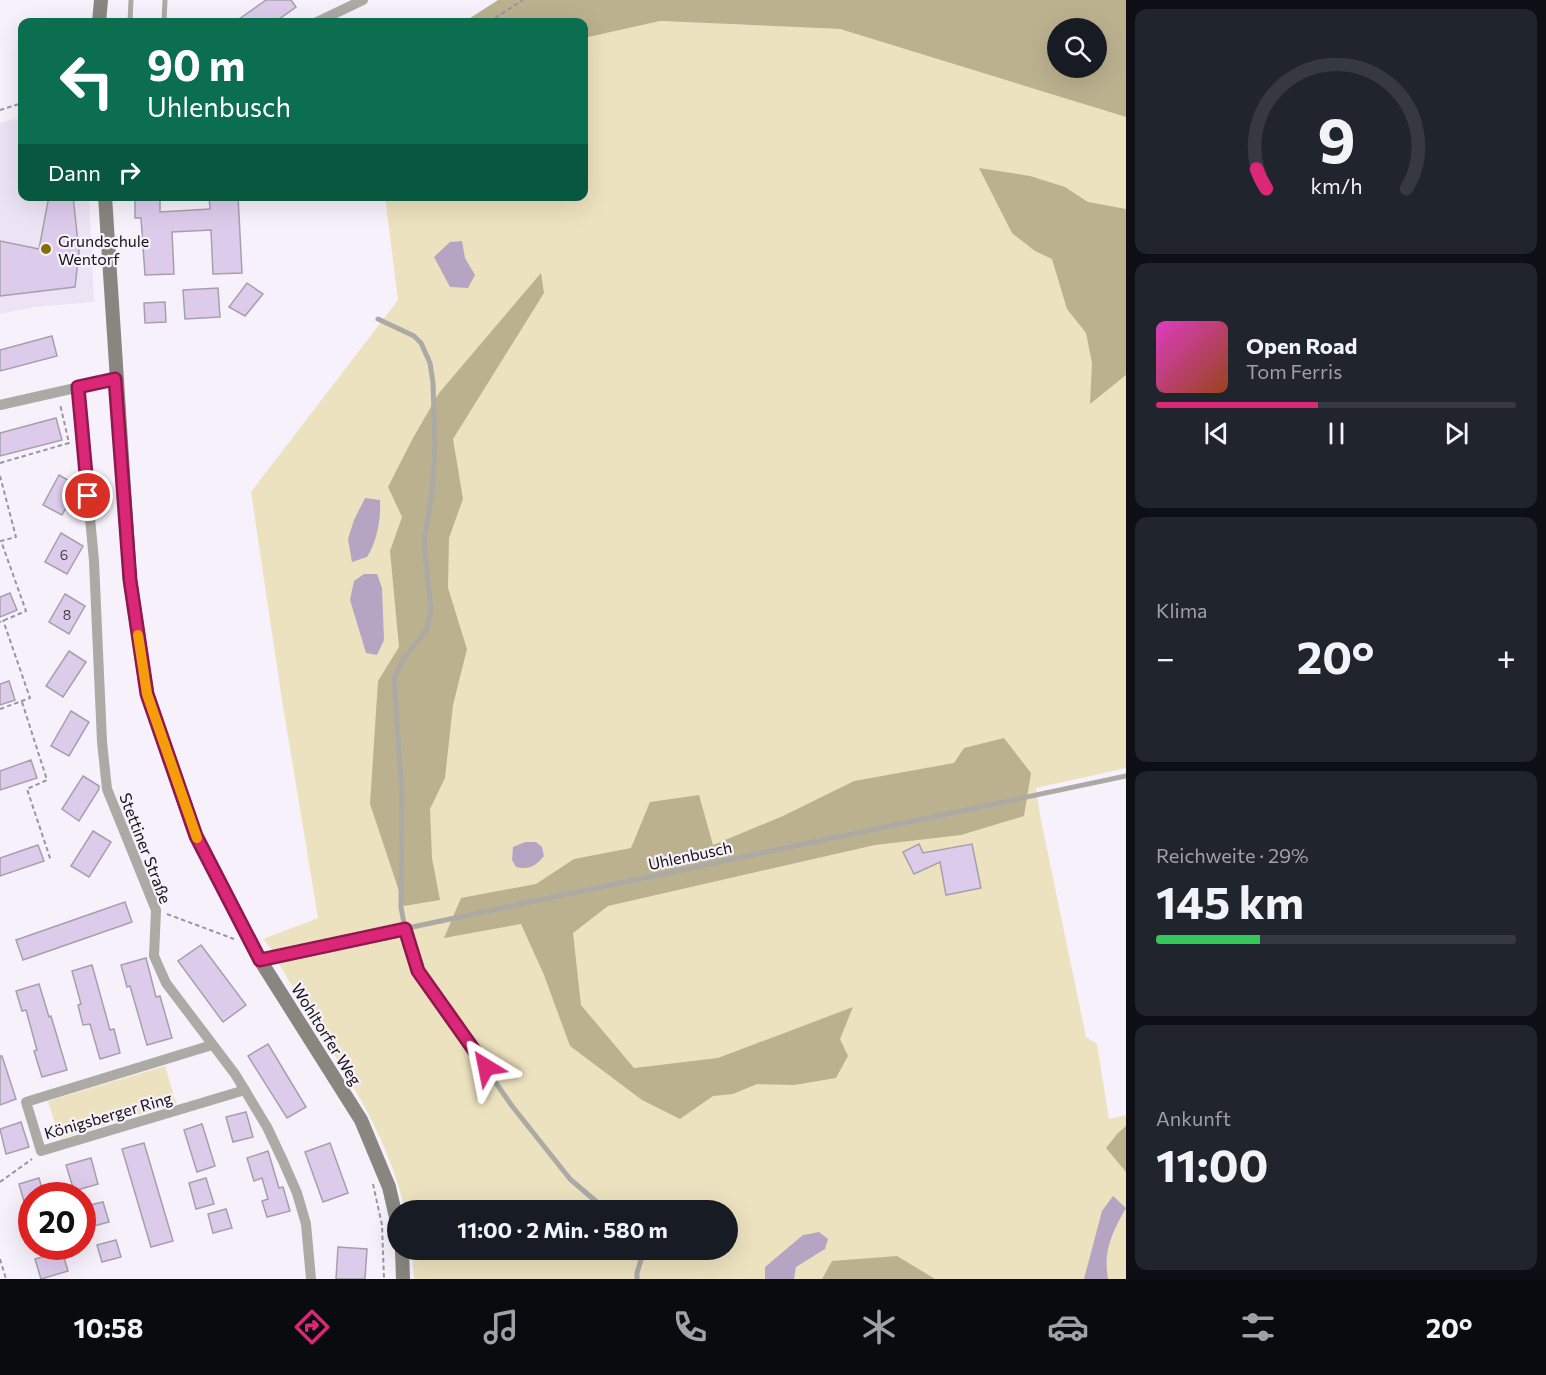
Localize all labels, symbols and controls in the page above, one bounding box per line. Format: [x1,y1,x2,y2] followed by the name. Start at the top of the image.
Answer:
[1047,18,1107,78] map controls
[1047,18,1107,78] button: search
[147,38,246,90] text: 90 m
[48,42,126,120] icon: left
[147,90,291,123] text: Uhlenbusch
[1317,100,1355,176] text: 9
[113,156,146,189] icon: right
[48,159,101,186] text: Dann
[1310,172,1362,198] text: km/h
[58,231,149,268] place label: Grundschule Wentorf
[39,242,53,256] marker: Grundschule Wentorf
[1246,332,1357,359] text: Open Road
[1246,359,1342,383] text: Tom Ferris
[1200,417,1233,450] icon: previous
[1320,417,1353,450] icon: pause
[1440,417,1473,450] icon: next
[62,470,113,521] pin
[71,479,104,512] icon: arrive
[60,546,68,563] house number: 6
[1156,598,1208,622] text: Klima
[63,606,71,623] house number: 8
[1297,628,1375,683] text: 20°
[1156,636,1175,677] text: −
[1497,636,1516,677] text: +
[116,790,176,906] street label: Stettiner Straße
[646,837,734,873] street label: Uhlenbusch
[1156,843,1309,867] text: Reichweite · 29%
[1156,873,1304,928] text: 145 km
[288,980,366,1089] street label: Wohltorfer Weg
[454,1035,518,1099] position arrow
[42,1088,175,1142] street label: Königsberger Ring
[1156,1106,1231,1130] text: Ankunft
[1156,1136,1268,1191] text: 11:00
[18,1182,96,1260] speed limit sign: 20
[457,1216,668,1243] text: 11:00 · 2 Min. · 580 m
[291,1306,333,1348] icon: directions
[480,1306,522,1348] icon: music
[669,1306,711,1348] icon: phone
[858,1306,900,1348] icon: climate
[1047,1306,1089,1348] icon: car
[1237,1306,1279,1348] icon: filters
[74,1311,143,1344] text: 10:58
[1426,1311,1472,1344] text: 20°

